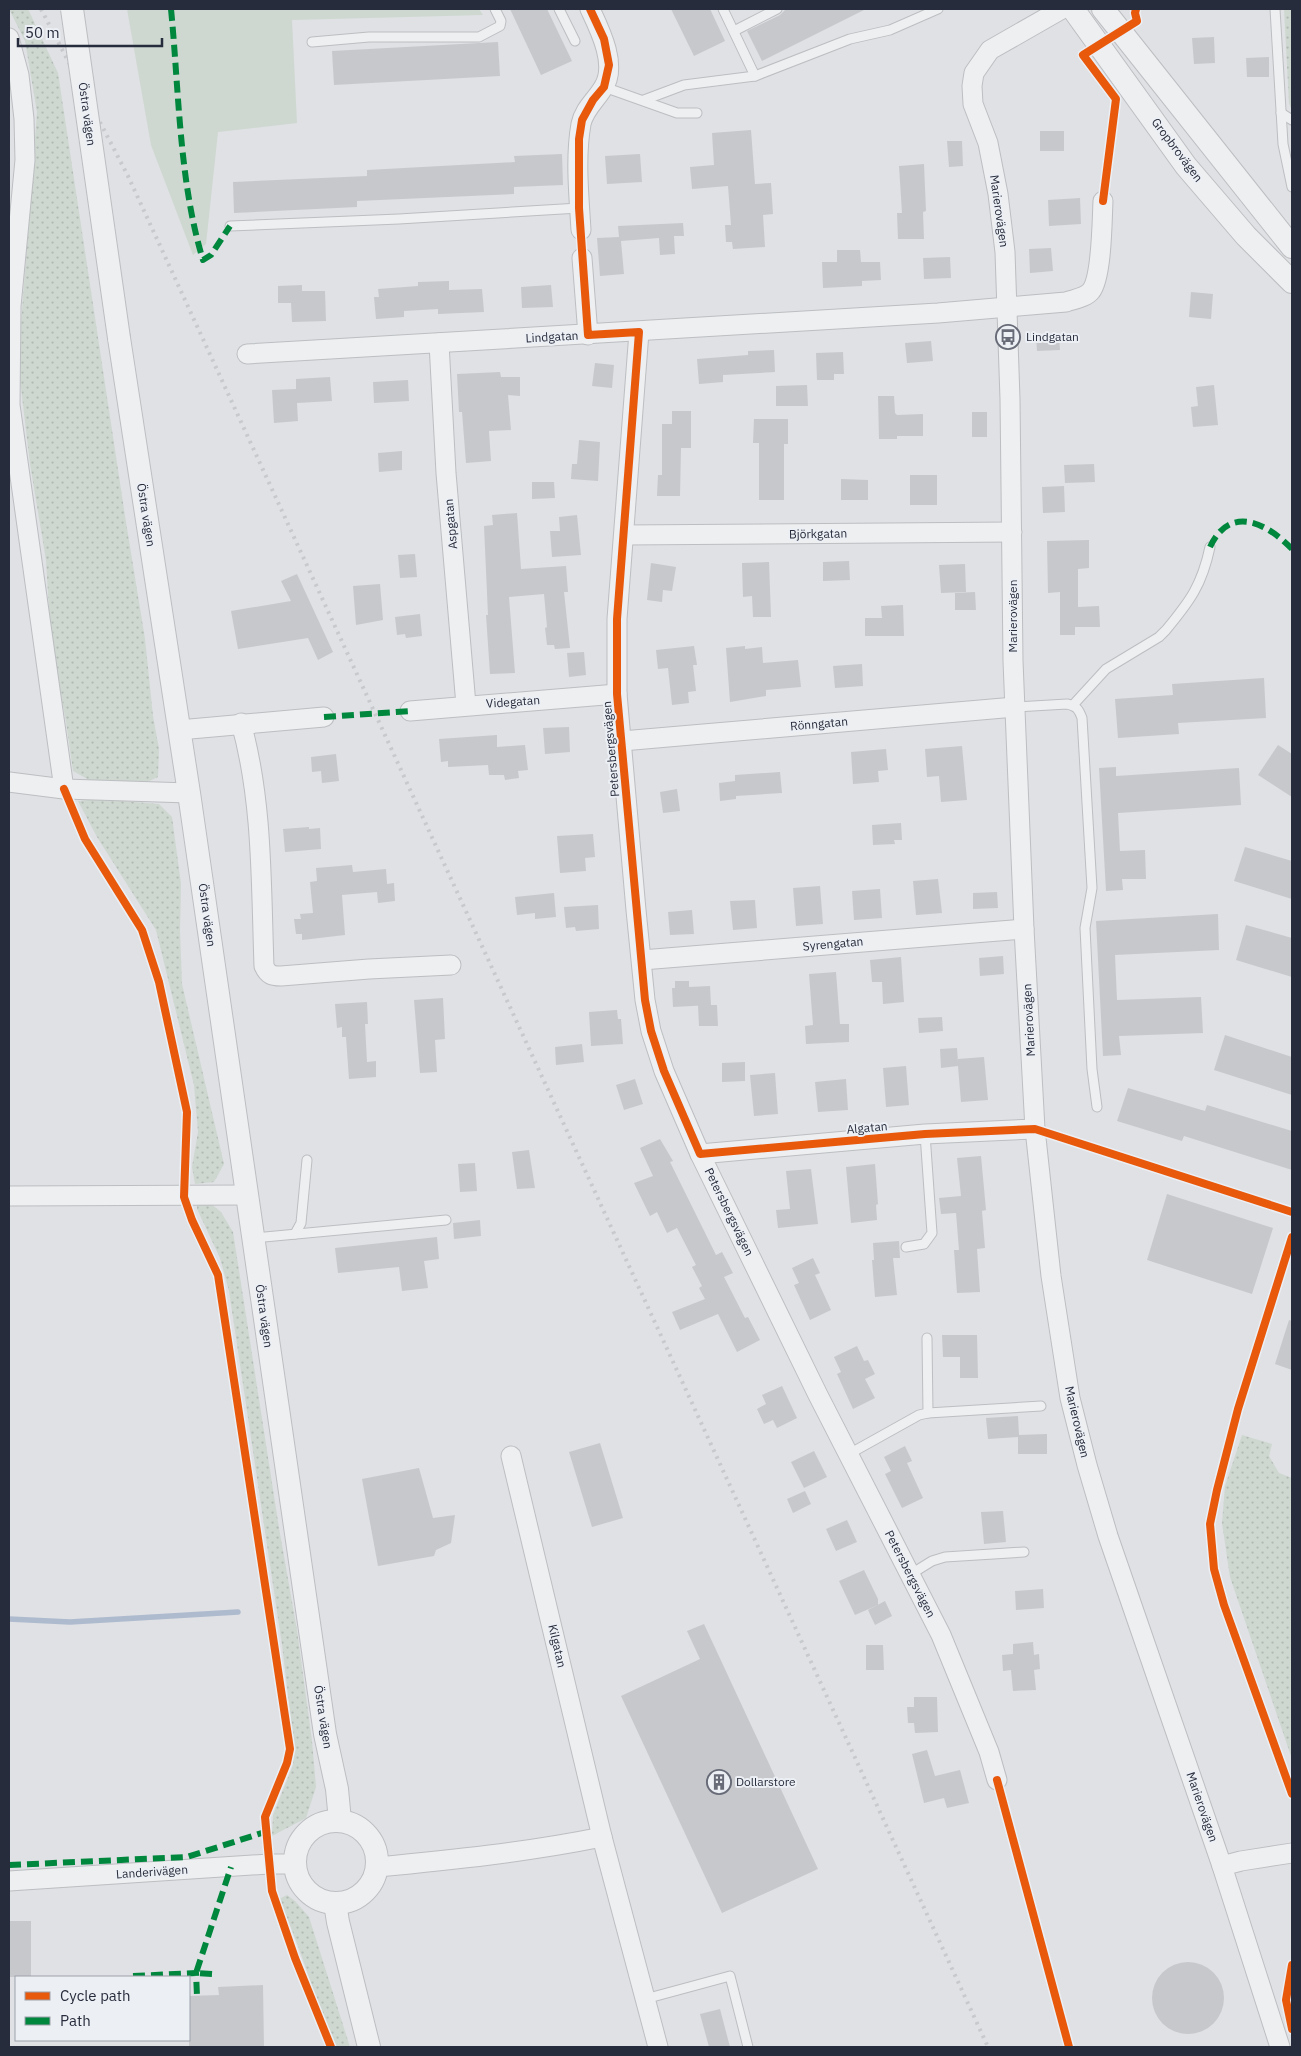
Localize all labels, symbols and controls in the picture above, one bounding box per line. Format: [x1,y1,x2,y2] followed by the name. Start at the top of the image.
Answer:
[18,15,161,47] scale bar
[25,23,60,42] text: 50 m
[76,81,99,147] street label: Östra vägen
[1148,115,1206,185] street label: Gropbrovägen
[987,174,1012,248] street label: Marierovägen
[995,324,1021,350] bus stop icon: Lindgatan
[525,328,579,345] street label: Lindgatan
[1026,329,1079,344] place label: Lindgatan
[134,482,159,548] street label: Östra vägen
[441,498,460,550] street label: Aspgatan
[789,525,847,542] street label: Björkgatan
[1005,580,1020,653] street label: Marierovägen
[485,692,540,711] street label: Videgatan
[599,700,622,798] street label: Petersbergsvägen
[789,714,848,734] street label: Rönngatan
[196,882,219,948] street label: Östra vägen
[802,933,864,954] street label: Syrengatan
[1019,983,1038,1057] street label: Marierovägen
[846,1118,888,1137] street label: Algatan
[702,1165,757,1258] street label: Petersbergsvägen
[253,1283,276,1349] street label: Östra vägen
[1062,1385,1093,1459] street label: Marierovägen
[882,1528,939,1620] street label: Petersbergsvägen
[545,1623,570,1669] street label: Kilgatan
[311,1684,336,1750] street label: Östra vägen
[706,1769,732,1795] building icon: Dollarstore
[1183,1770,1221,1844] street label: Marierovägen
[736,1774,796,1789] place label: Dollarstore
[115,1862,188,1881] street label: Landerivägen
[15,1976,190,2041] legend
[60,1986,131,2005] text: Cycle path
[60,2011,91,2030] text: Path

